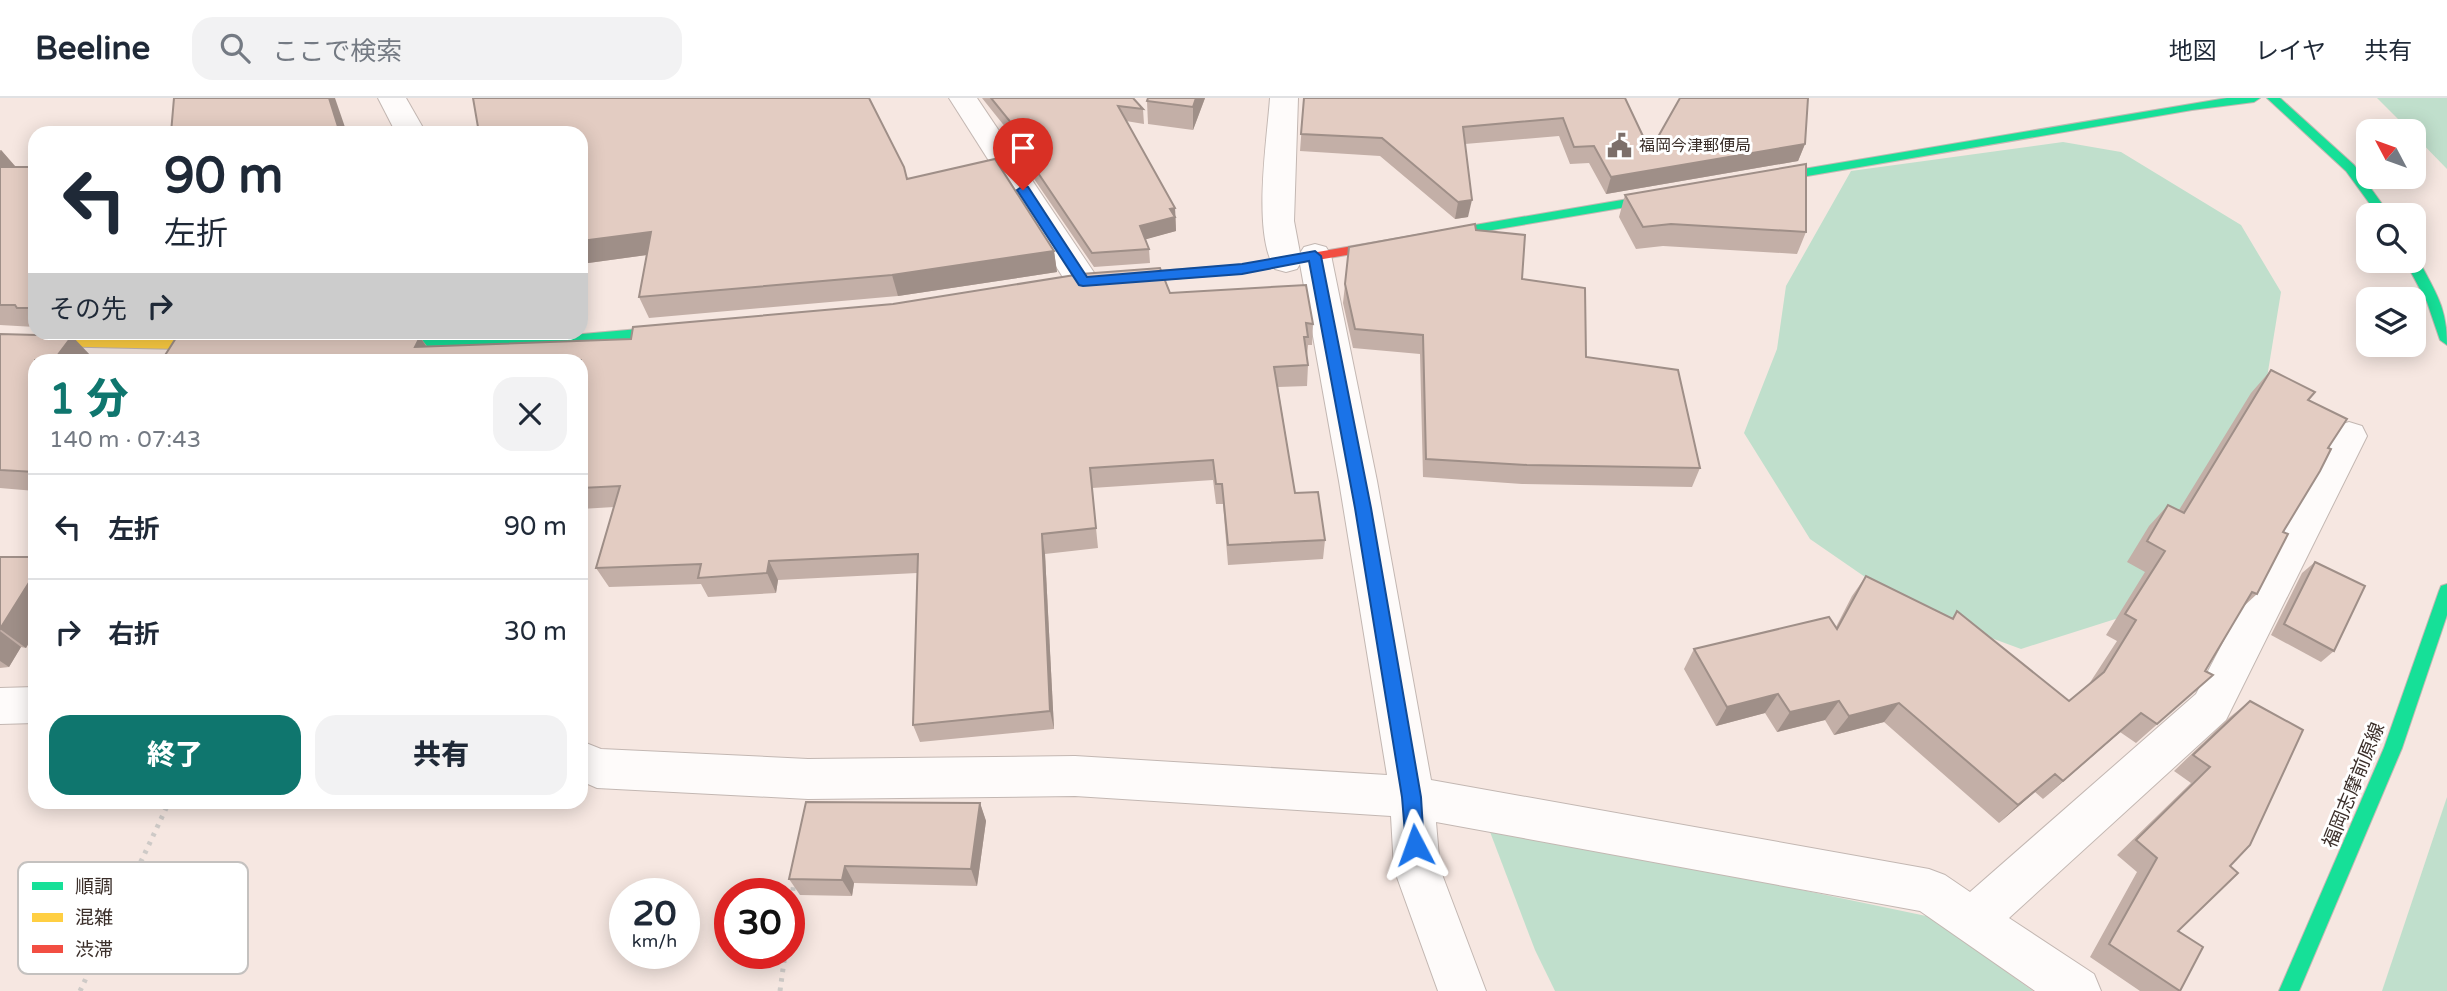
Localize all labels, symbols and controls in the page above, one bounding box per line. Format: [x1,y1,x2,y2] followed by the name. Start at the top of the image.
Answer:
[192,17,682,80] search box
[35,29,150,68] text: Beeline
[216,29,254,67] icon: search
[272,36,402,67] text: ここで検索
[2169,37,2217,66] text: 地図
[2255,37,2326,66] text: レイヤ
[2364,37,2412,66] text: 共有
[993,118,1053,190] pin
[2356,119,2426,189] north arrow
[2356,119,2426,357] map controls
[1004,129,1042,167] icon: arrive
[1605,131,1633,159] public building icon: 福岡今津郵便局
[1639,136,1751,156] place label: 福岡今津郵便局
[164,147,283,206] text: 90 m
[49,154,140,245] icon: left
[2356,203,2426,273] button: search
[164,215,228,253] text: 左折
[141,287,179,325] icon: right
[2356,287,2426,357] button: layers
[49,294,127,325] text: その先
[49,374,128,425] text: 1 分
[493,377,567,451] button: close
[49,426,201,454] text: 140 m · 07:43
[49,508,87,546] icon: left
[504,511,567,542] text: 90 m
[108,514,160,545] text: 左折
[49,613,87,651] icon: right
[504,616,567,647] text: 30 m
[108,619,160,650] text: 右折
[49,715,301,795] button: 終了
[315,715,567,795] button: 共有
[2319,720,2389,851] street label: 福岡志摩前原線
[1378,808,1452,882] position arrow
[18,862,248,974] legend
[75,876,113,898] text: 順調
[714,878,805,969] speed limit sign: 30
[633,893,676,935] text: 20
[75,907,113,929] text: 混雑
[632,930,677,952] text: km/h
[75,939,113,961] text: 渋滞

